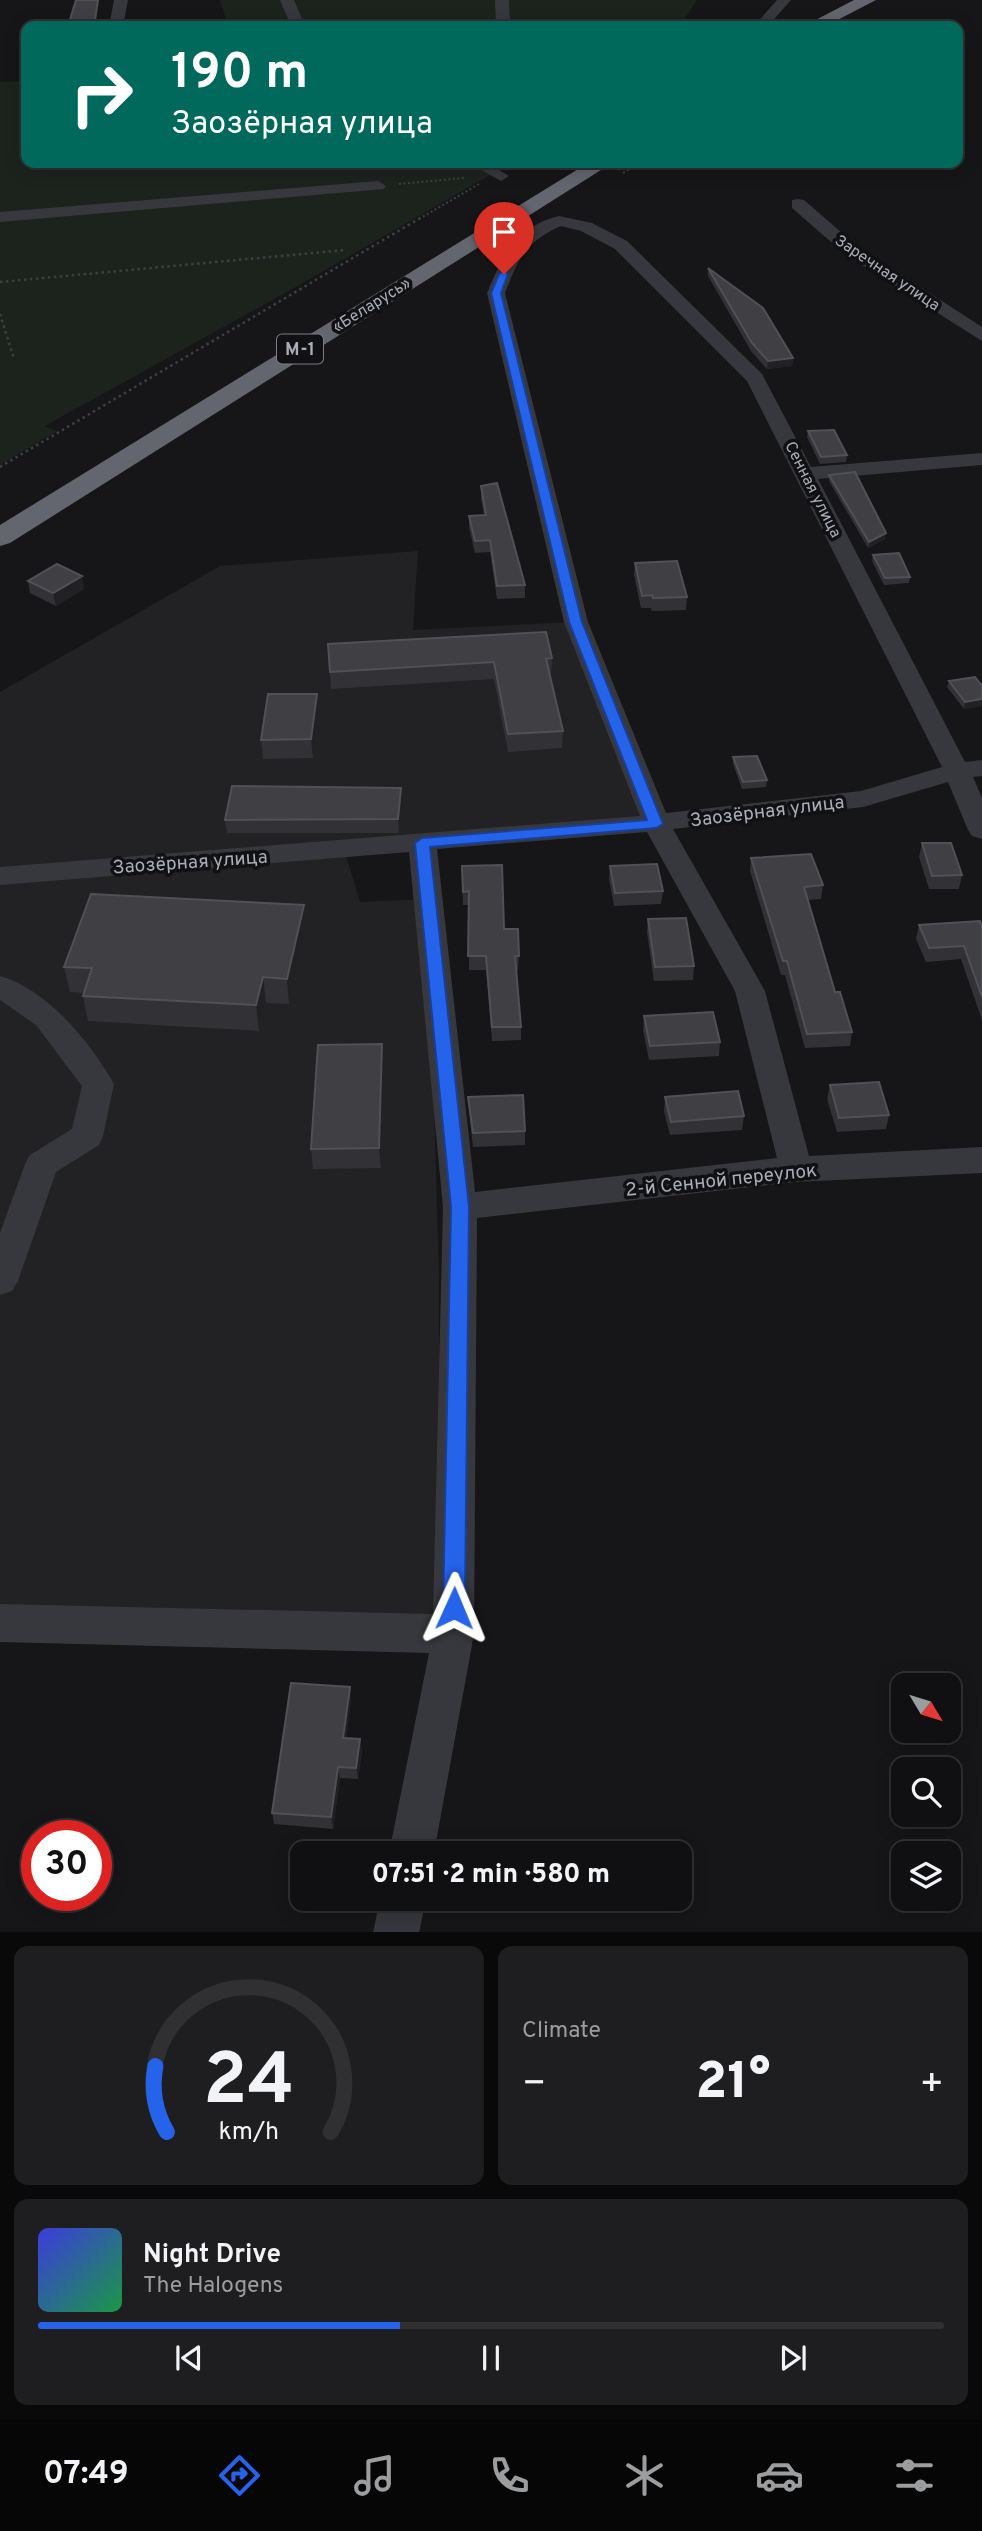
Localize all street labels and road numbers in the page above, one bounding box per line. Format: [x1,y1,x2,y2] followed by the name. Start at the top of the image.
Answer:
[830,231,943,316] street label: Заречная улица
[329,274,415,338] street label: «Беларусь»
[277,334,323,363] road number: М-1
[779,438,845,541] street label: Сенная улица
[689,791,846,833] street label: Заозёрная улица
[112,846,269,880] street label: Заозёрная улица
[624,1159,818,1203] street label: 2-й Сенной переулок

